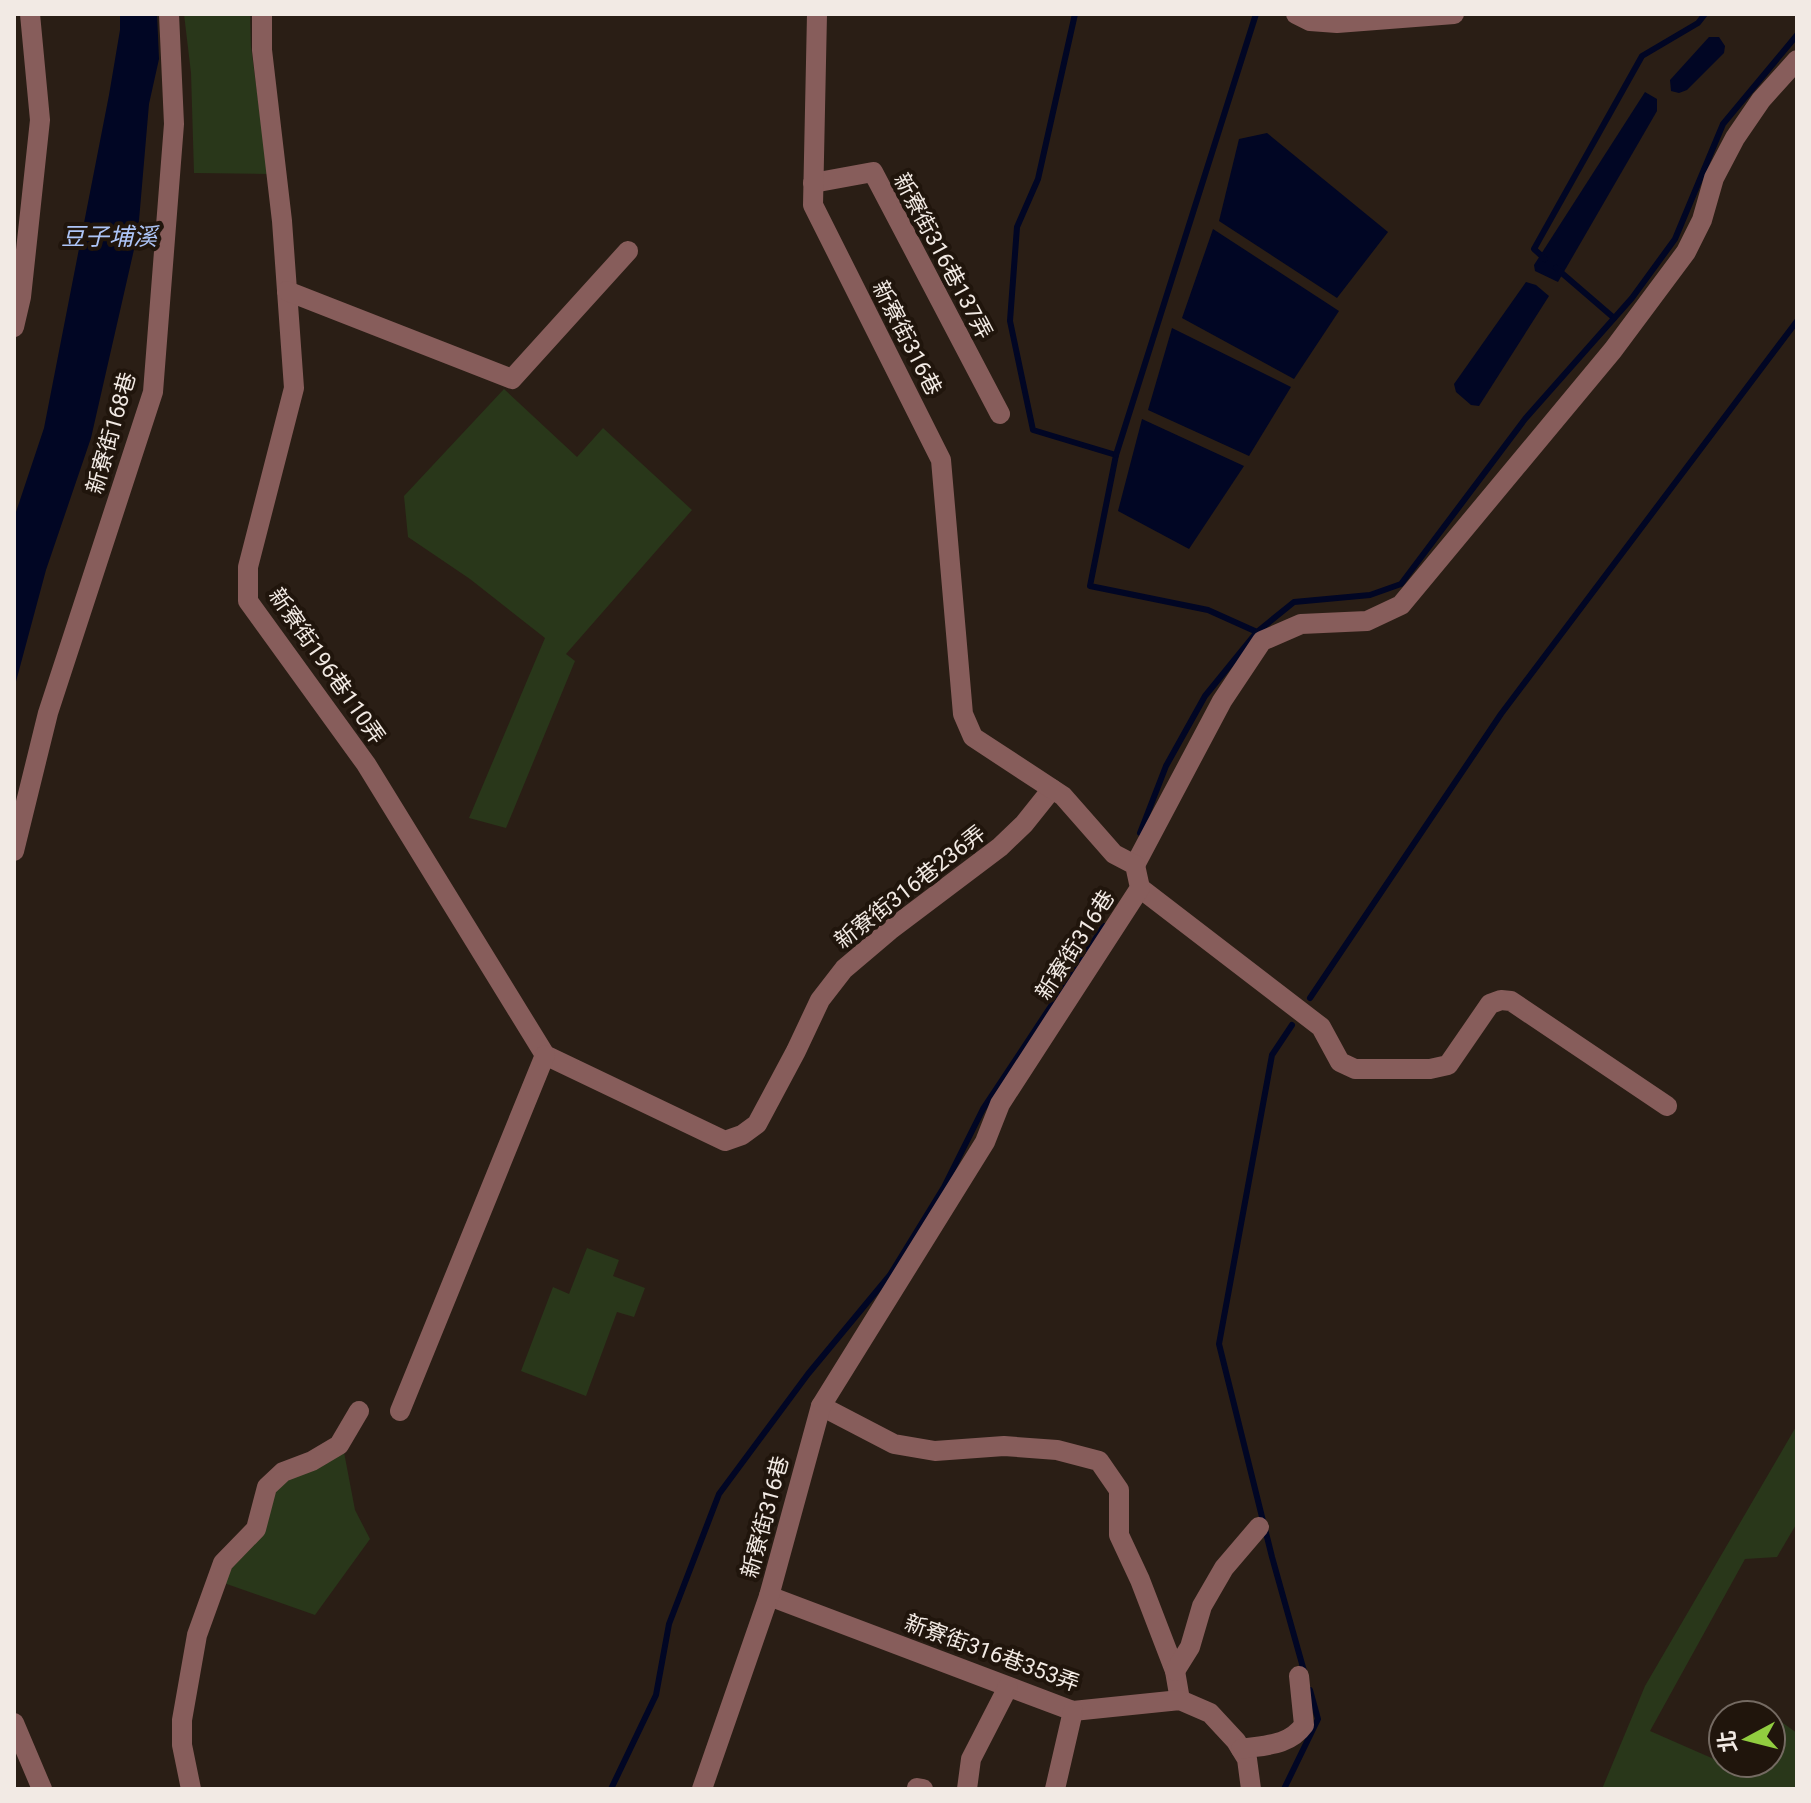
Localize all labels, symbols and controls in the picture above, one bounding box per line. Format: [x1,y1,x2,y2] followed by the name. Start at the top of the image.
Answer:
[888,168,998,344] street label: 新寮街316巷137弄
[61,223,160,251] water label: 豆子埔溪
[867,276,947,400] street label: 新寮街316巷
[82,369,140,497] street label: 新寮街168巷
[264,583,390,749] street label: 新寮街196巷110弄
[830,820,990,954] street label: 新寮街316巷236弄
[1030,886,1120,1004] street label: 新寮街316巷
[737,1453,793,1581] street label: 新寮街316巷
[901,1610,1083,1696] street label: 新寮街316巷353弄
[1707,1699,1787,1779] north arrow
[1714,1729,1741,1754] text: 北

